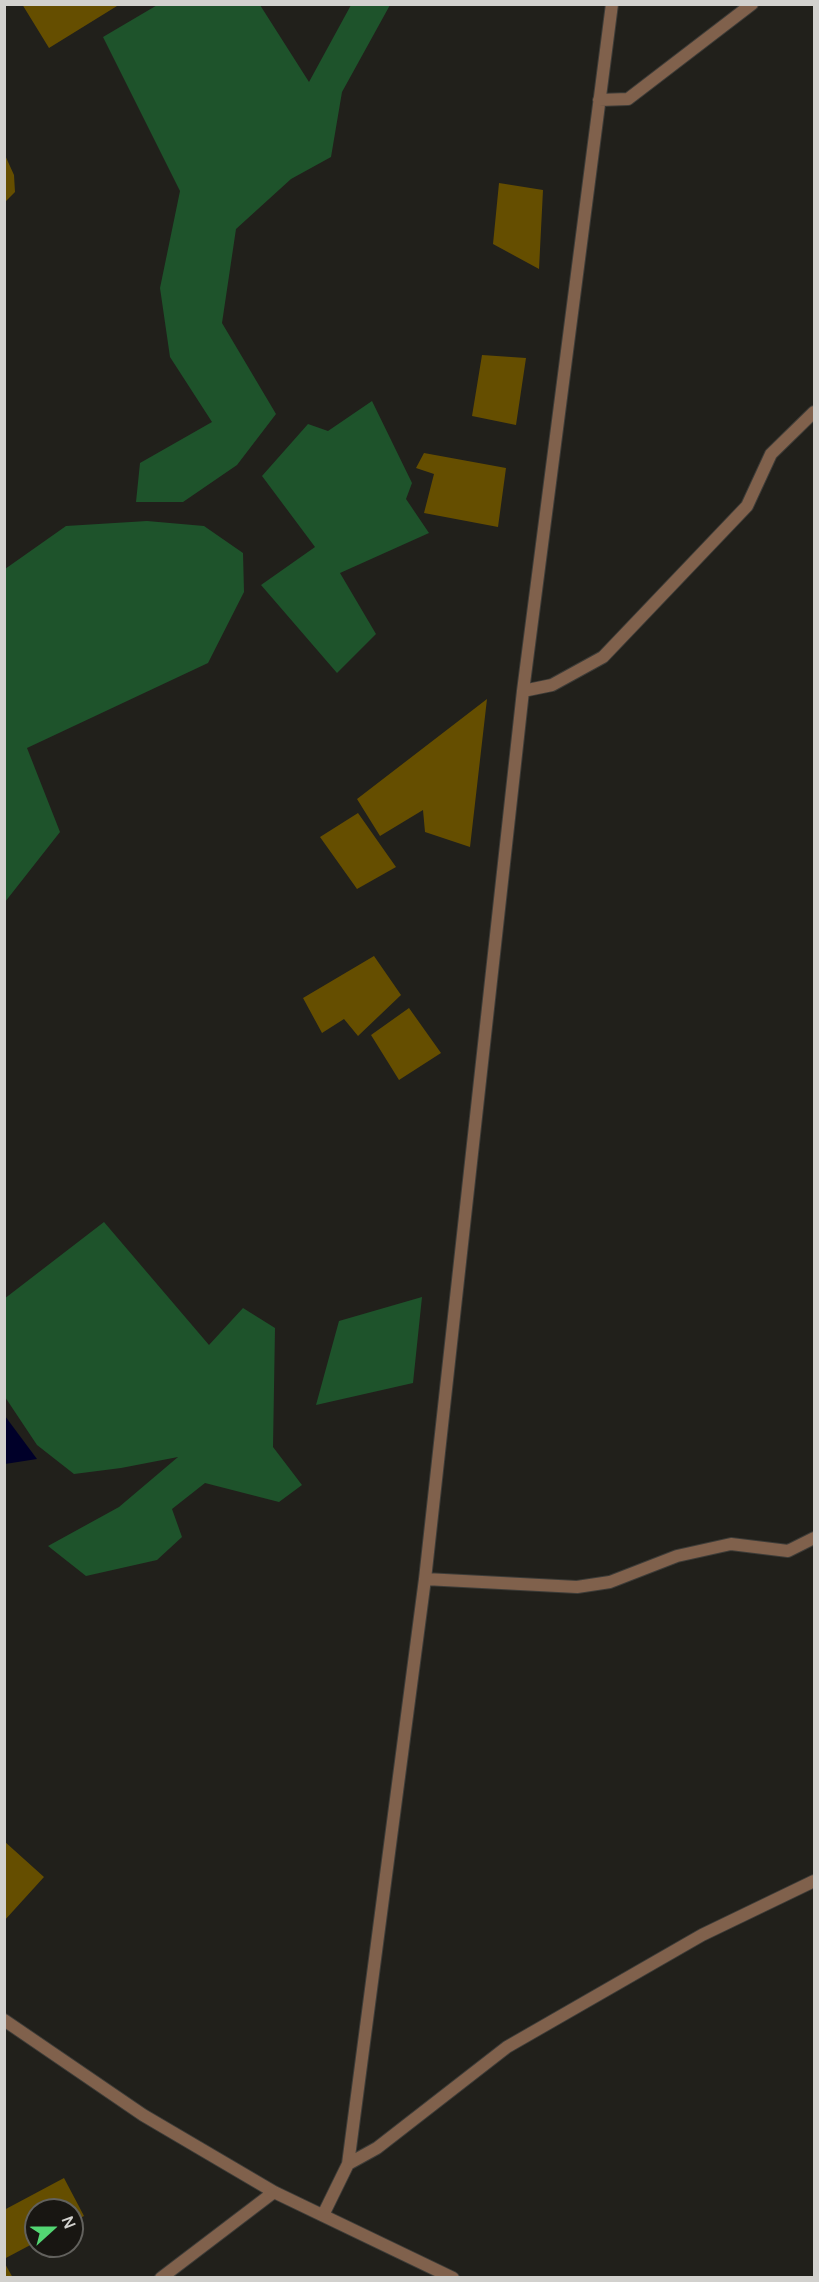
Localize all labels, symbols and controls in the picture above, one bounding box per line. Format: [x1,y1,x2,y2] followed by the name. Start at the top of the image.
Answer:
[24,2198,84,2258] north arrow
[57,2213,81,2232] text: N

